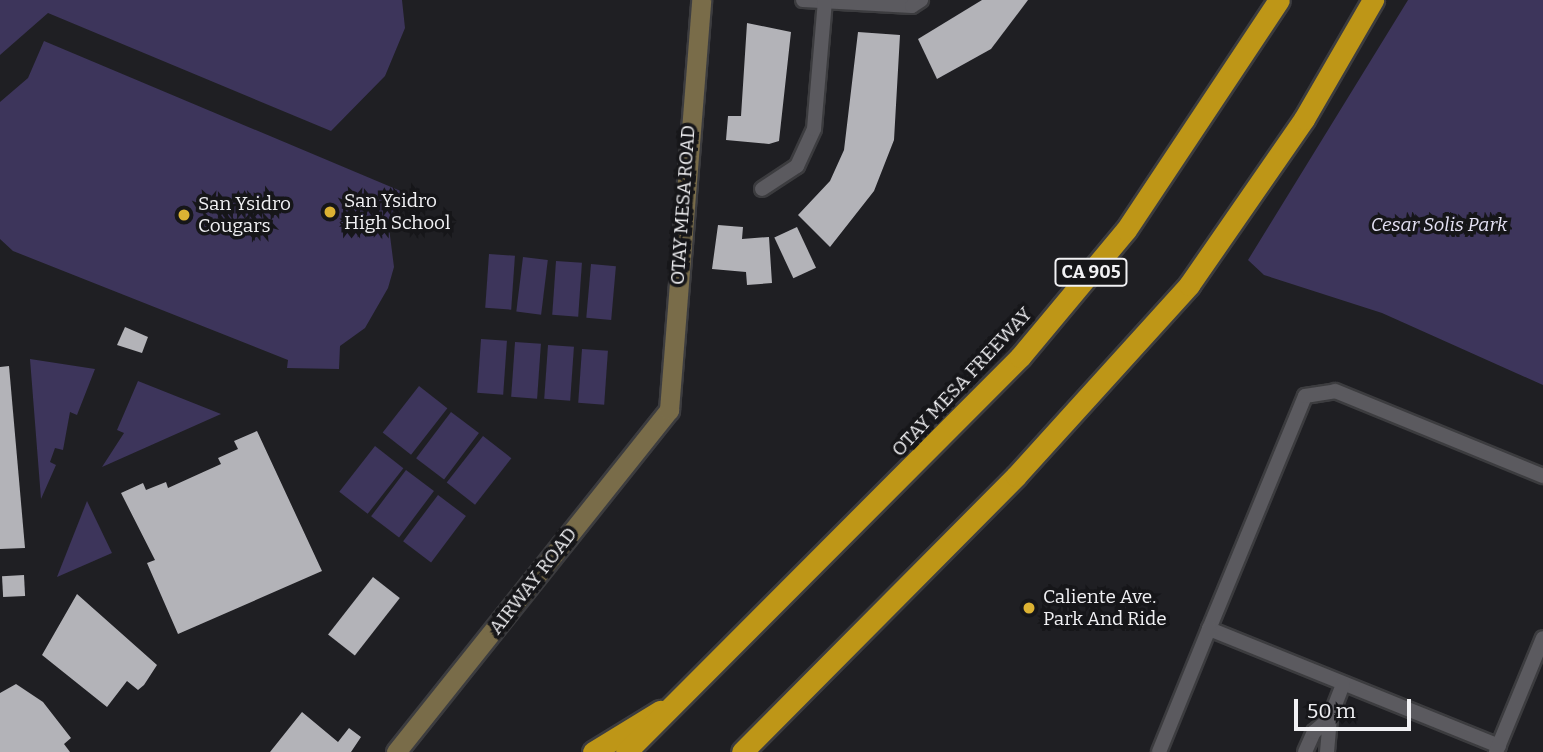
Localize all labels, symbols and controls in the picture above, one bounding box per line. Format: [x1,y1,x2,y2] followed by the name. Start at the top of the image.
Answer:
[666,124,700,286] street label: OTAY MESA ROAD
[344,190,450,234] place label: San Ysidro High School
[198,193,291,237] place label: San Ysidro Cougars
[322,204,338,220] marker: San Ysidro High School
[176,207,192,223] marker: San Ysidro Cougars
[1371,214,1507,236] park label: Cesar Solis Park
[1054,258,1128,286] road number: CA 905
[887,303,1037,461] street label: OTAY MESA FREEWAY
[484,523,582,639] street label: AIRWAY ROAD
[1043,586,1167,630] place label: Caliente Ave. Park And Ride
[1021,600,1037,616] marker: Caliente Ave. Park And Ride
[1298,686,1415,730] scale bar
[1307,698,1356,724] text: 50 m

